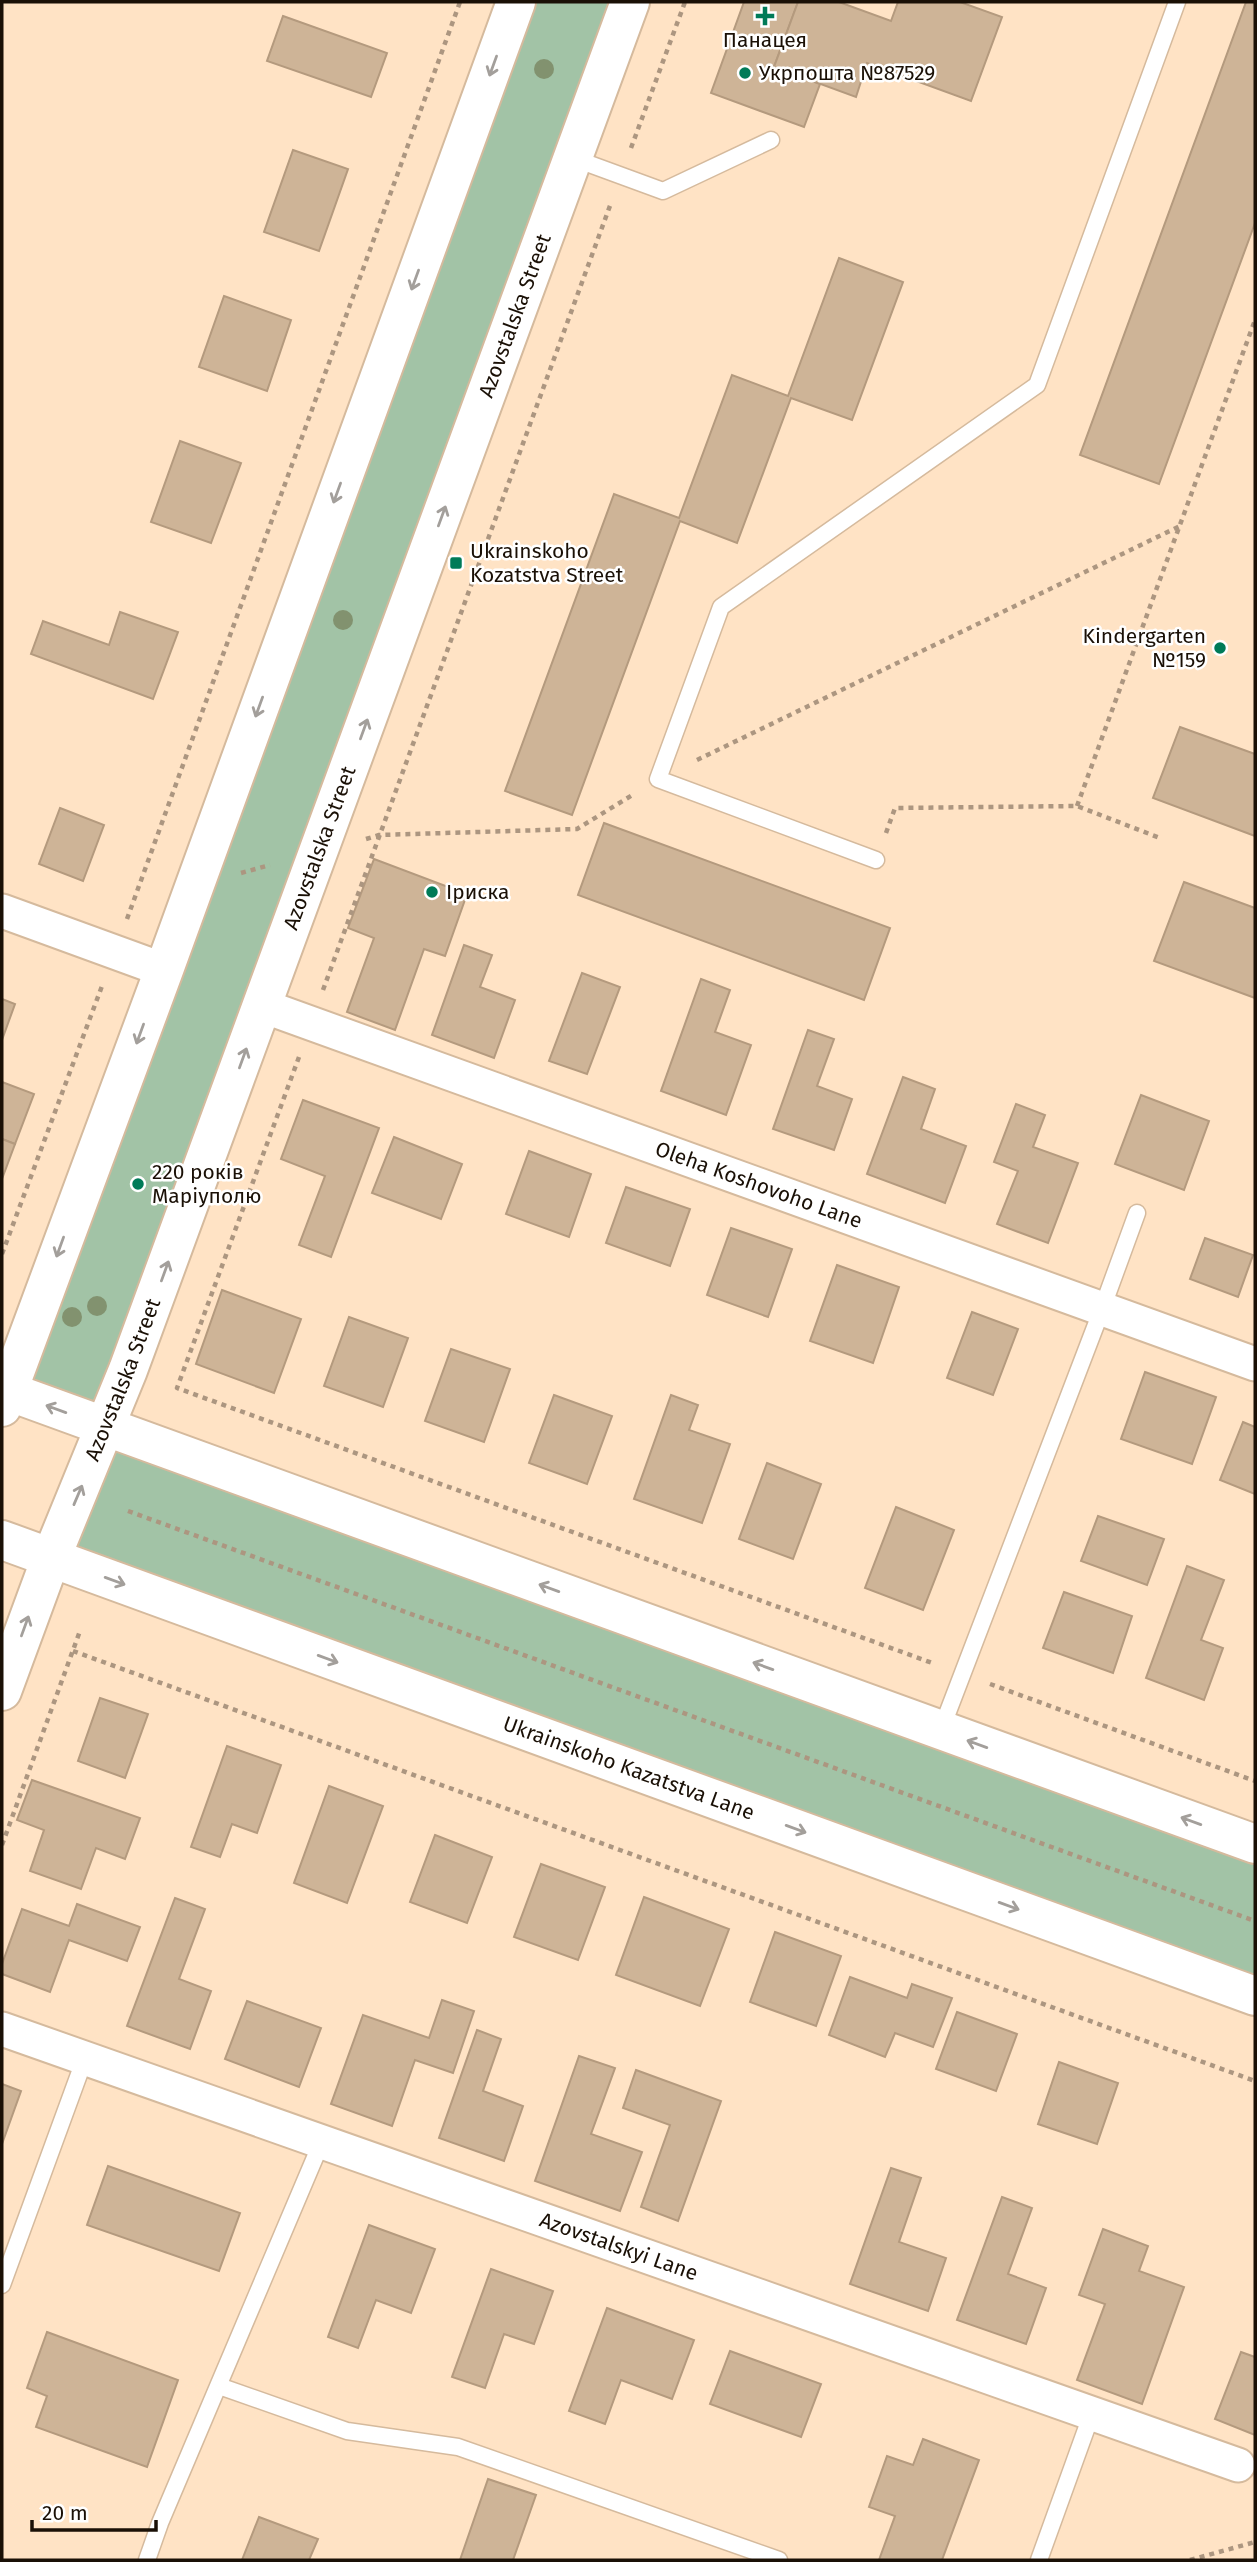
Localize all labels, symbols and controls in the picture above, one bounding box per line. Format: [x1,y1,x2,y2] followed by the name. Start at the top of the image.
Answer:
[757,8,773,24] marker: Панацея
[723,27,807,53] place label: Панацея
[486,54,498,76] one-way arrow
[759,60,935,86] place label: Укрпошта №87529
[737,65,753,81] marker: Укрпошта №87529
[473,230,557,401] street label: Azovstalska Street
[408,268,420,290] one-way arrow
[330,482,342,504] one-way arrow
[437,505,449,527] one-way arrow
[470,538,624,588] place label: Ukrainskoho Kozatstva Street
[448,555,464,571] marker: Ukrainskoho Kozatstva Street
[1083,623,1206,673] place label: Kindergarten №159
[1212,640,1228,656] marker: Kindergarten №159
[252,696,264,718] one-way arrow
[359,719,371,741] one-way arrow
[278,762,362,933] street label: Azovstalska Street
[446,879,509,905] place label: Іриска
[424,884,440,900] marker: Іриска
[133,1023,145,1045] one-way arrow
[238,1048,251,1070] one-way arrow
[652,1136,866,1234] street label: Oleha Koshovoho Lane
[152,1159,262,1209] place label: 220 років Маріуполю
[130,1176,146,1192] marker: 220 років Маріуполю
[53,1236,66,1258] one-way arrow
[159,1261,172,1283] one-way arrow
[79,1294,166,1465] street label: Azovstalska Street
[46,1402,68,1414] one-way arrow
[72,1485,85,1506] one-way arrow
[103,1576,125,1588] one-way arrow
[539,1581,561,1593] one-way arrow
[20,1616,32,1638] one-way arrow
[317,1654,339,1666] one-way arrow
[753,1659,775,1671] one-way arrow
[499,1710,758,1826] street label: Ukrainskoho Kazatstva Lane
[967,1736,989,1749] one-way arrow
[1181,1814,1203,1826] one-way arrow
[784,1824,806,1836] one-way arrow
[998,1901,1020,1914] one-way arrow
[536,2207,701,2286] street label: Azovstalskyi Lane
[32,2488,156,2532] scale bar
[42,2500,88,2526] text: 20 m

